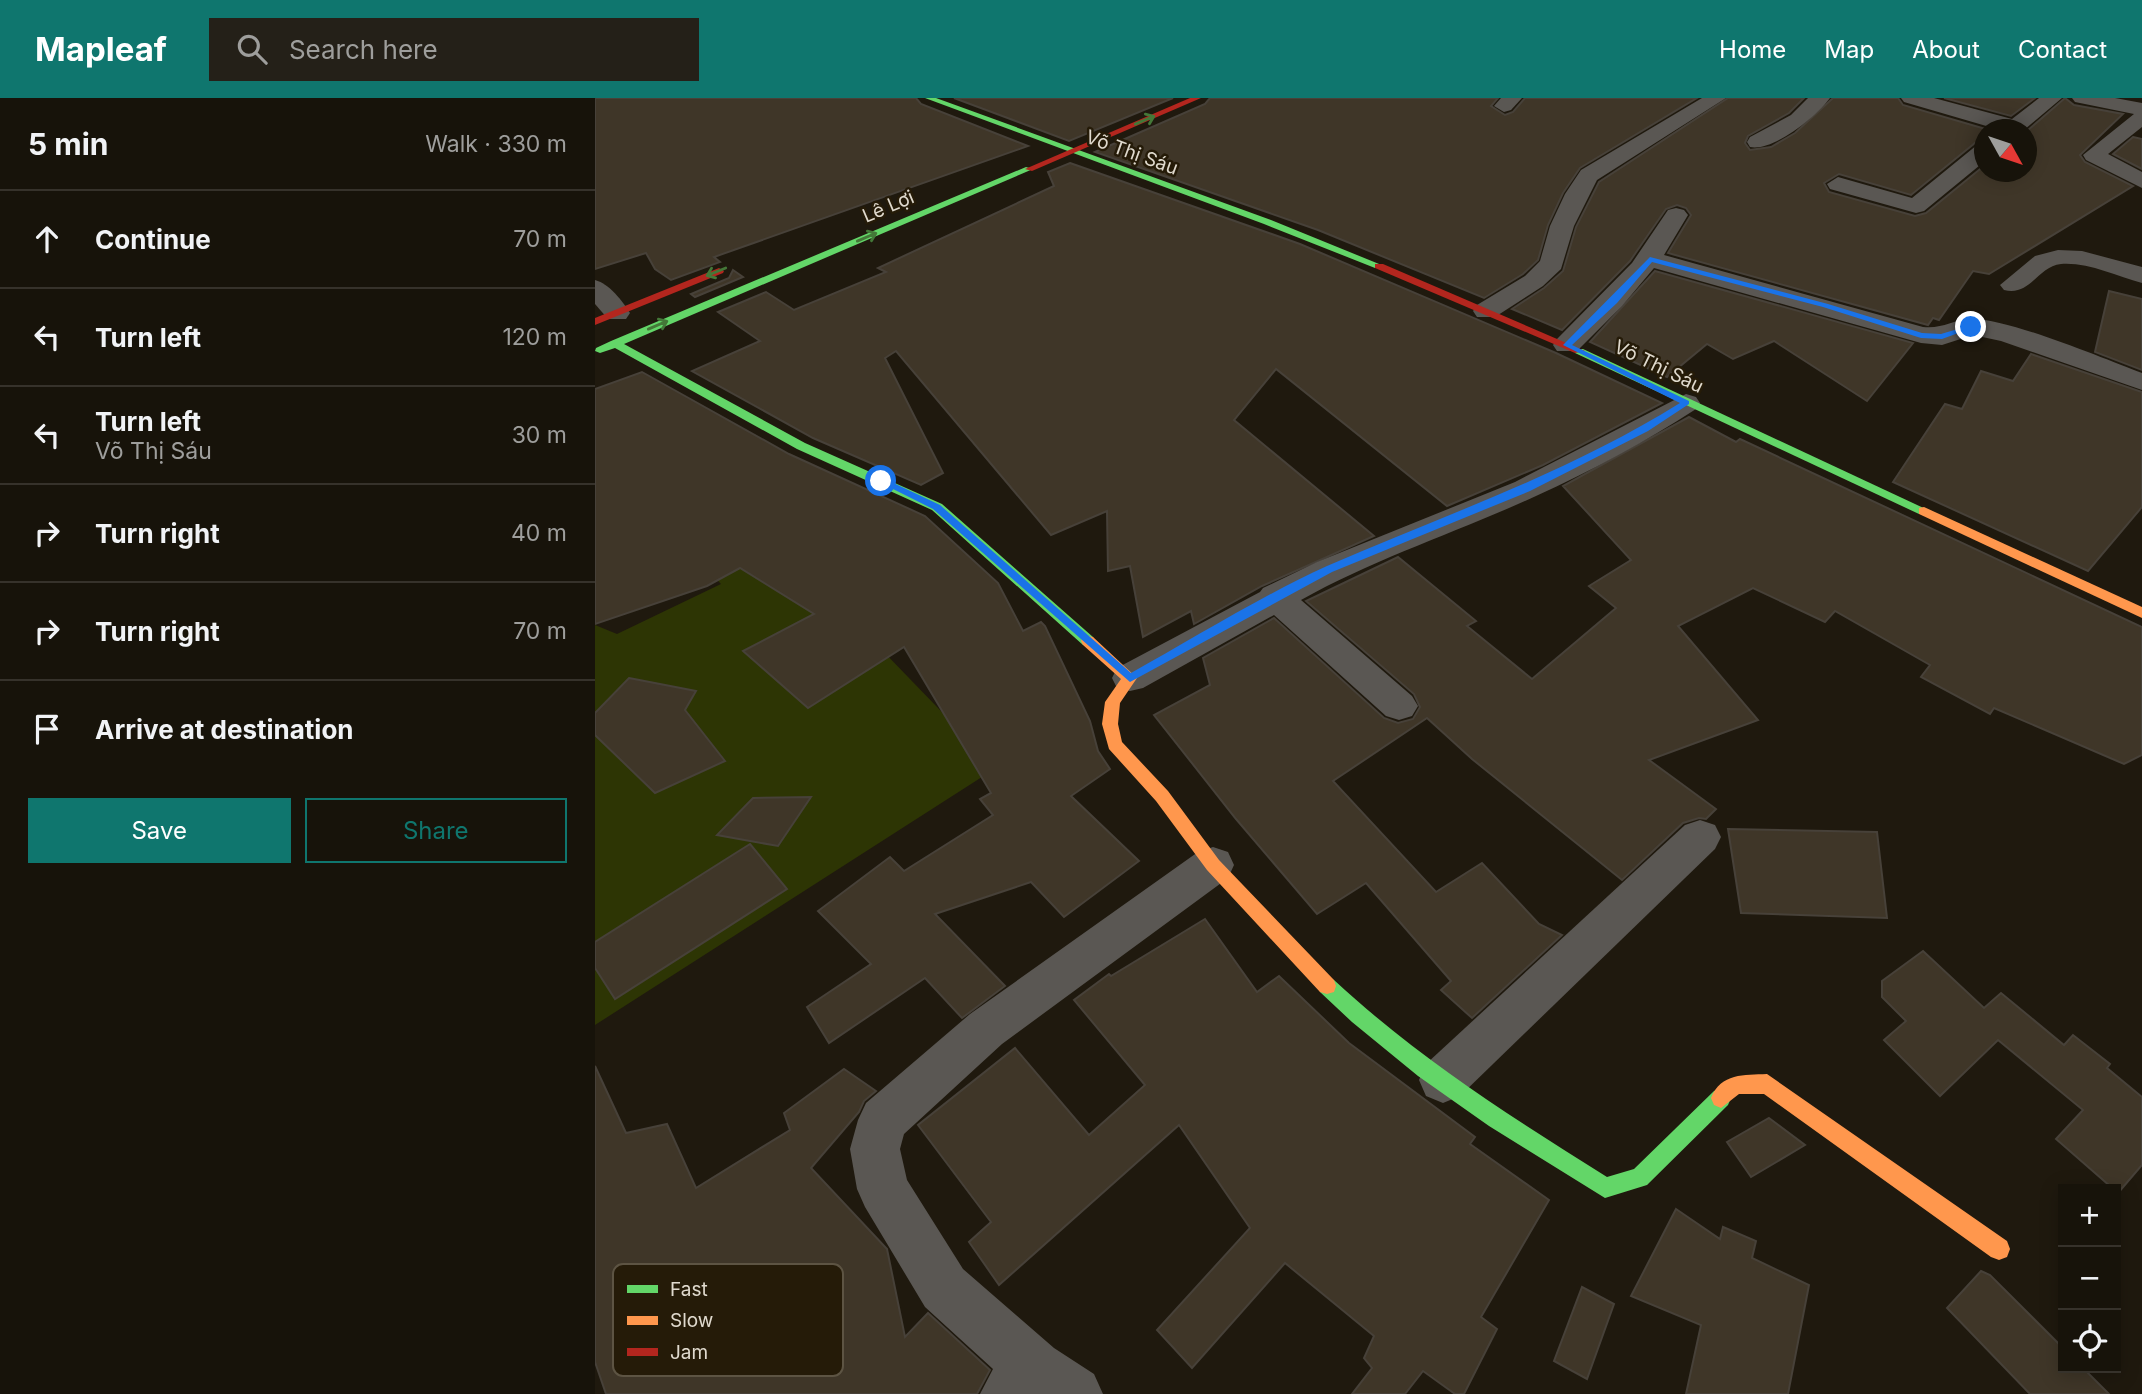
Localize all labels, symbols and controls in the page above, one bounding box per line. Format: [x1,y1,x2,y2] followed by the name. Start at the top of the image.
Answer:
[209,18,699,81] search box
[35,29,167,69] text: Mapleaf
[233,30,271,68] icon: search
[289,34,438,65] text: Search here
[1719,35,1786,64] text: Home
[1824,35,1874,64] text: Map
[1912,35,1980,64] text: About
[2018,35,2107,64] text: Contact
[1134,113,1155,126] one-way arrow
[1974,119,2037,182] north arrow
[1083,125,1181,180] street label: Võ Thị Sáu
[28,126,108,162] text: 5 min
[425,130,567,158] text: Walk · 330 m
[859,185,917,228] street label: Lê Lợi
[28,220,66,258] icon: ahead
[95,224,211,255] text: Continue
[513,225,567,253] text: 70 m
[856,230,878,243] one-way arrow
[706,266,728,279] one-way arrow
[1955,311,1986,342] route end
[28,318,66,356] icon: left
[647,318,668,331] one-way arrow
[95,322,201,353] text: Turn left
[502,323,567,351] text: 120 m
[1610,335,1707,398] street label: Võ Thị Sáu
[95,406,201,437] text: Turn left
[28,416,66,454] icon: left
[512,421,567,449] text: 30 m
[95,437,212,465] text: Võ Thị Sáu
[865,465,896,496] route start
[28,514,66,552] icon: right
[95,518,220,549] text: Turn right
[511,519,567,547] text: 40 m
[28,612,66,650] icon: right
[95,616,220,647] text: Turn right
[513,617,567,645] text: 70 m
[28,710,66,748] icon: arrive
[95,714,354,745] text: Arrive at destination
[28,798,291,863] button: Save
[305,798,567,863] button: Share
[2058,1184,2121,1373] map controls
[2058,1184,2121,1247] button: +
[2058,1247,2121,1310] button: −
[613,1264,843,1376] legend
[670,1278,708,1301] text: Fast
[670,1309,713,1332] text: Slow
[2058,1310,2121,1373] button: locate
[670,1341,708,1364] text: Jam

